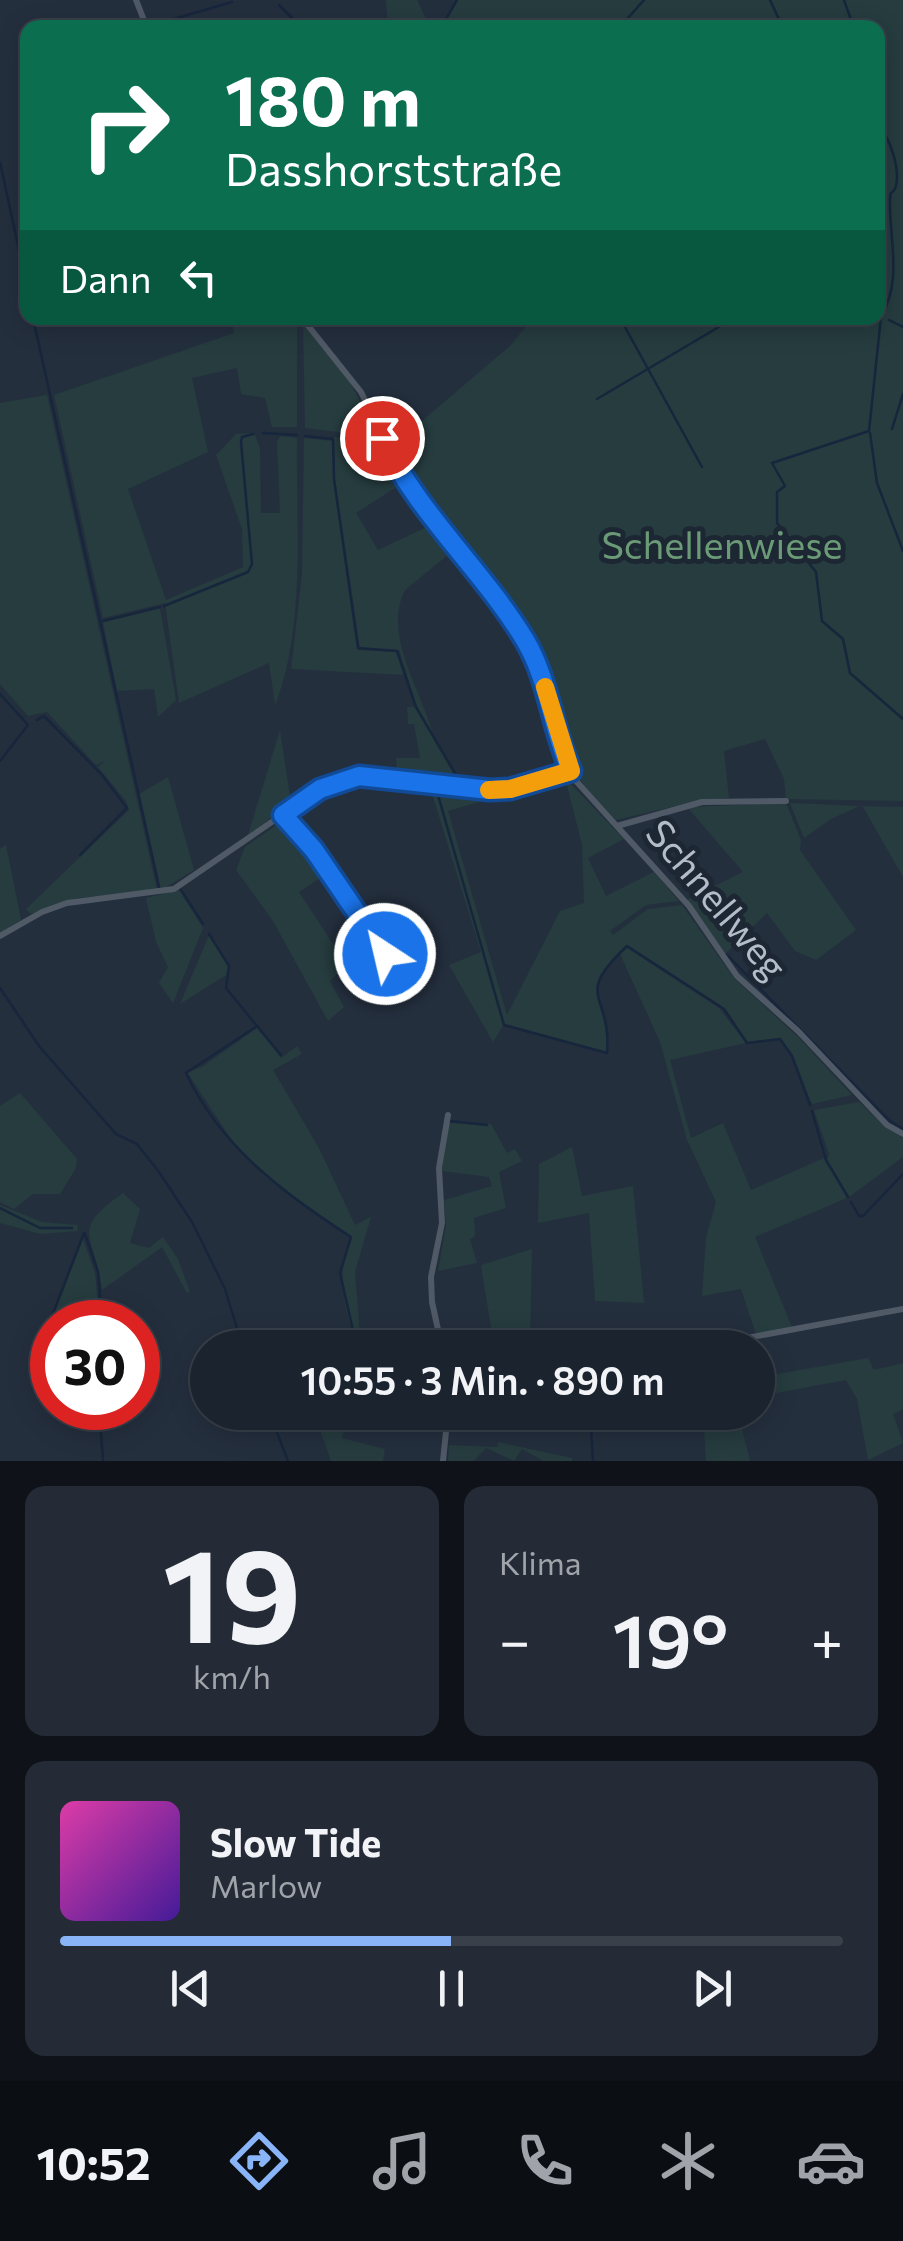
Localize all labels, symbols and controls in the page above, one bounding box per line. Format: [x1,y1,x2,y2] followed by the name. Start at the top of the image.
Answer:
[225,55,421,140] text: 180 m
[60,60,190,190] icon: right
[225,140,562,195] text: Dasshorststraße
[171,250,226,305] icon: left
[60,254,151,301] text: Dann
[340,396,425,481] pin
[355,411,410,466] icon: arrive
[601,520,843,567] park label: Schellenwiese
[637,809,798,988] street label: Schnellweg
[333,902,437,1006] position arrow
[30,1300,160,1430] speed limit sign: 30
[300,1356,665,1403] text: 10:55 · 3 Min. · 890 m
[162,1511,302,1670] text: 19
[499,1542,581,1582] text: Klima
[612,1592,728,1683] text: 19°
[499,1605,530,1672] text: −
[811,1605,843,1672] text: +
[193,1656,271,1696] text: km/h
[210,1818,381,1865] text: Slow Tide
[210,1865,322,1905] text: Marlow
[163,1961,218,2016] icon: previous
[424,1961,479,2016] icon: pause
[685,1961,740,2016] icon: next
[224,2126,294,2196] icon: directions
[367,2126,437,2196] icon: music
[510,2126,580,2196] icon: phone
[653,2126,723,2196] icon: climate
[796,2126,866,2196] icon: car
[37,2134,151,2189] text: 10:52

